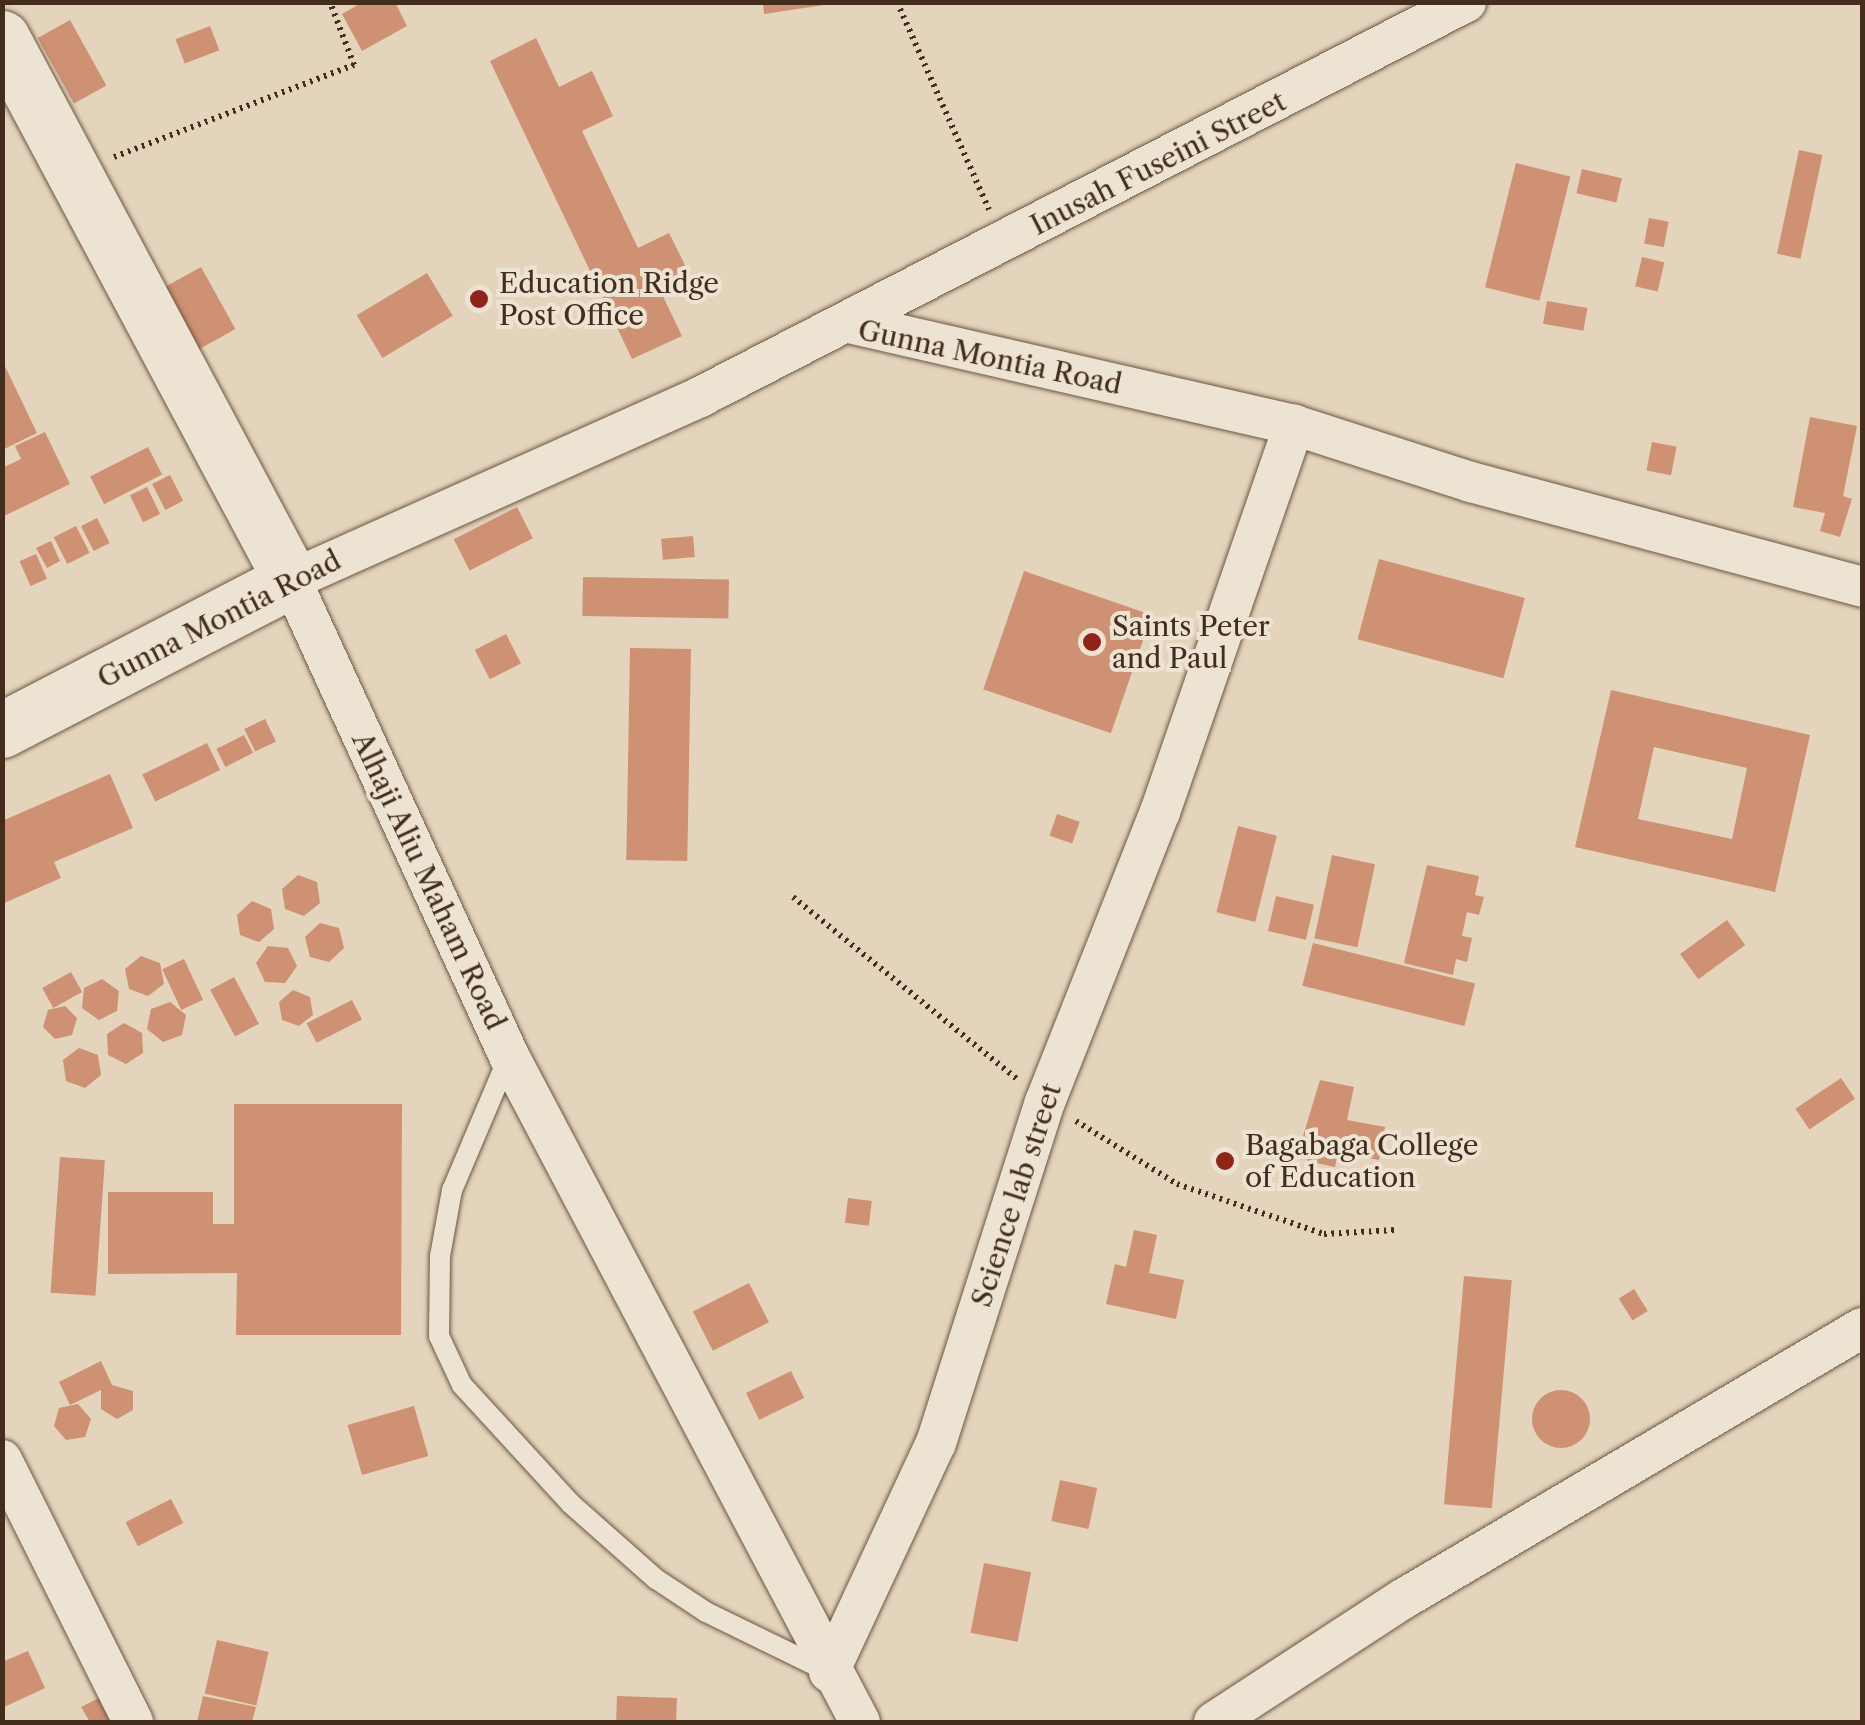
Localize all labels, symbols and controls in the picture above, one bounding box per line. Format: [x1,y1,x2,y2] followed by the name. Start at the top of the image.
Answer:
[1025,84,1291,242] street label: Inusah Fuseini Street
[499,266,719,332] place label: Education Ridge Post Office
[468,288,490,310] marker: Education Ridge Post Office
[855,313,1125,401] street label: Gunna Montia Road
[91,543,347,695] street label: Gunna Montia Road
[1112,609,1270,675] place label: Saints Peter and Paul
[1081,631,1103,653] marker: Saints Peter and Paul
[345,726,513,1036] street label: Alhaji Aliu Maham Road
[964,1079,1068,1311] street label: Science lab street
[1245,1128,1479,1194] place label: Bagabaga College of Education
[1214,1150,1236,1172] marker: Bagabaga College of Education

